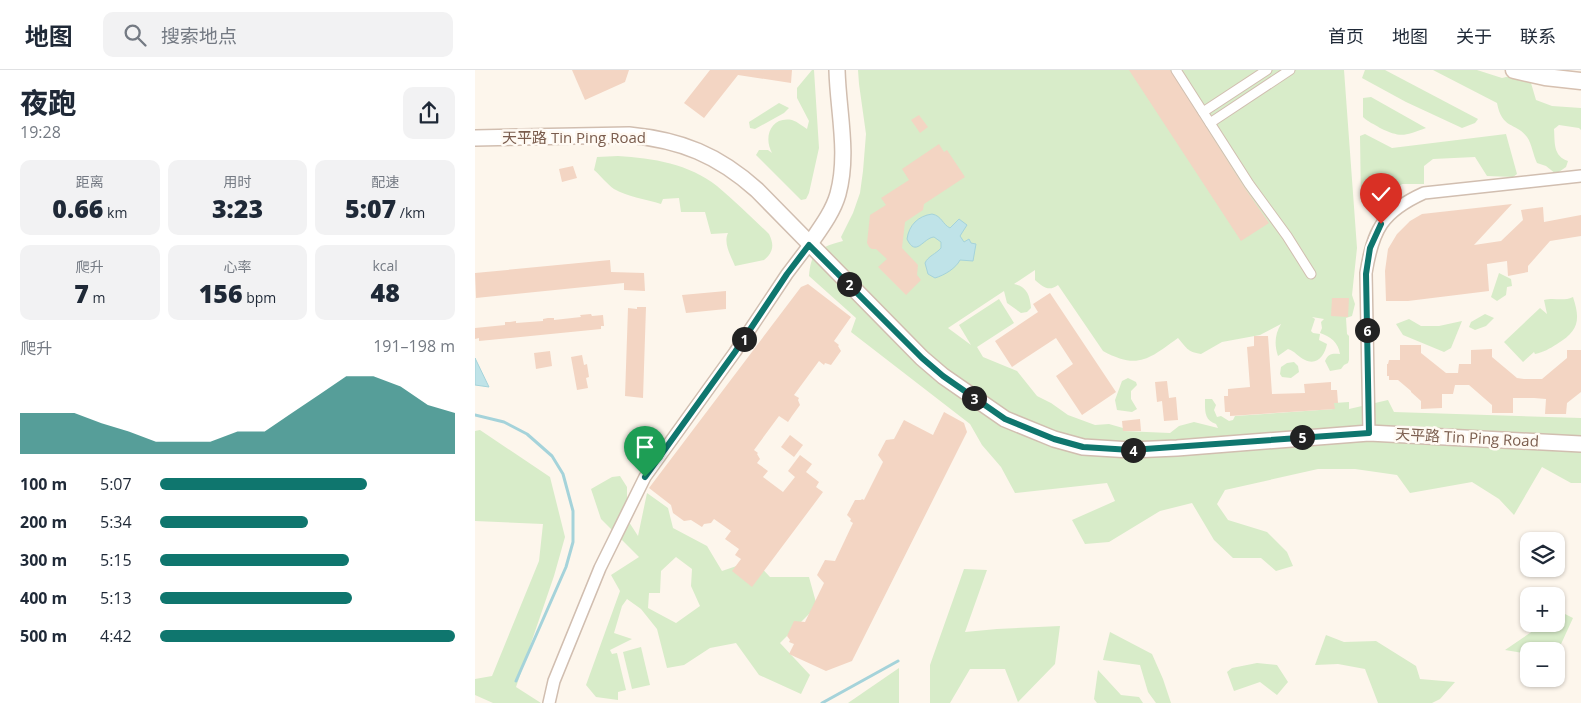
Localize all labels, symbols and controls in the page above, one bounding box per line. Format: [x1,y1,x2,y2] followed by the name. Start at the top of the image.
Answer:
[103,12,453,57] search box
[25,19,73,52] text: 地图
[121,21,149,49] icon: search
[161,23,237,49] text: 搜索地点
[1328,24,1364,48] text: 首页
[1392,24,1428,48] text: 地图
[1456,24,1492,48] text: 关于
[1520,24,1556,48] text: 联系
[20,83,76,121] text: 夜跑
[403,87,455,139] button: share
[20,121,61,143] text: 19:28
[502,127,646,147] street label: 天平路 Tin Ping Road
[76,172,104,191] text: 距离
[223,172,251,191] text: 用时
[371,172,399,191] text: 配速
[1360,173,1402,224] pin
[1367,180,1395,208] icon: check
[52,191,103,225] text: 0.66
[212,191,263,225] text: 3:23
[345,191,396,225] text: 5:07
[103,203,127,222] text: km
[396,203,425,222] text: /km
[372,256,398,275] text: kcal
[76,257,104,276] text: 爬升
[223,257,251,276] text: 心率
[837,272,861,296] pin: 2
[371,275,400,309] text: 48
[845,275,854,294] text: 2
[74,276,89,310] text: 7
[199,276,243,310] text: 156
[89,288,105,307] text: m
[243,288,276,307] text: bpm
[1355,318,1379,342] pin: 6
[1363,321,1372,340] text: 6
[731,326,757,352] pin: 1
[740,330,749,349] text: 1
[373,335,455,357] text: 191–198 m
[20,337,52,359] text: 爬升
[961,386,987,410] pin: 3
[970,389,979,408] text: 3
[1395,423,1539,451] street label: 天平路 Tin Ping Road
[1289,424,1315,450] pin: 5
[624,426,666,477] pin
[1298,428,1307,447] text: 5
[631,433,659,461] icon: arrive
[1121,438,1145,462] pin: 4
[1129,441,1138,460] text: 4
[20,473,67,495] text: 100 m
[100,473,132,495] text: 5:07
[20,511,67,533] text: 200 m
[100,511,132,533] text: 5:34
[1520,532,1565,687] map controls
[1520,532,1565,577] button: layers
[20,549,67,571] text: 300 m
[100,549,132,571] text: 5:15
[20,587,67,609] text: 400 m
[100,587,132,609] text: 5:13
[1520,587,1565,632] button: +
[20,625,67,647] text: 500 m
[100,625,132,647] text: 4:42
[1520,642,1565,687] button: −

